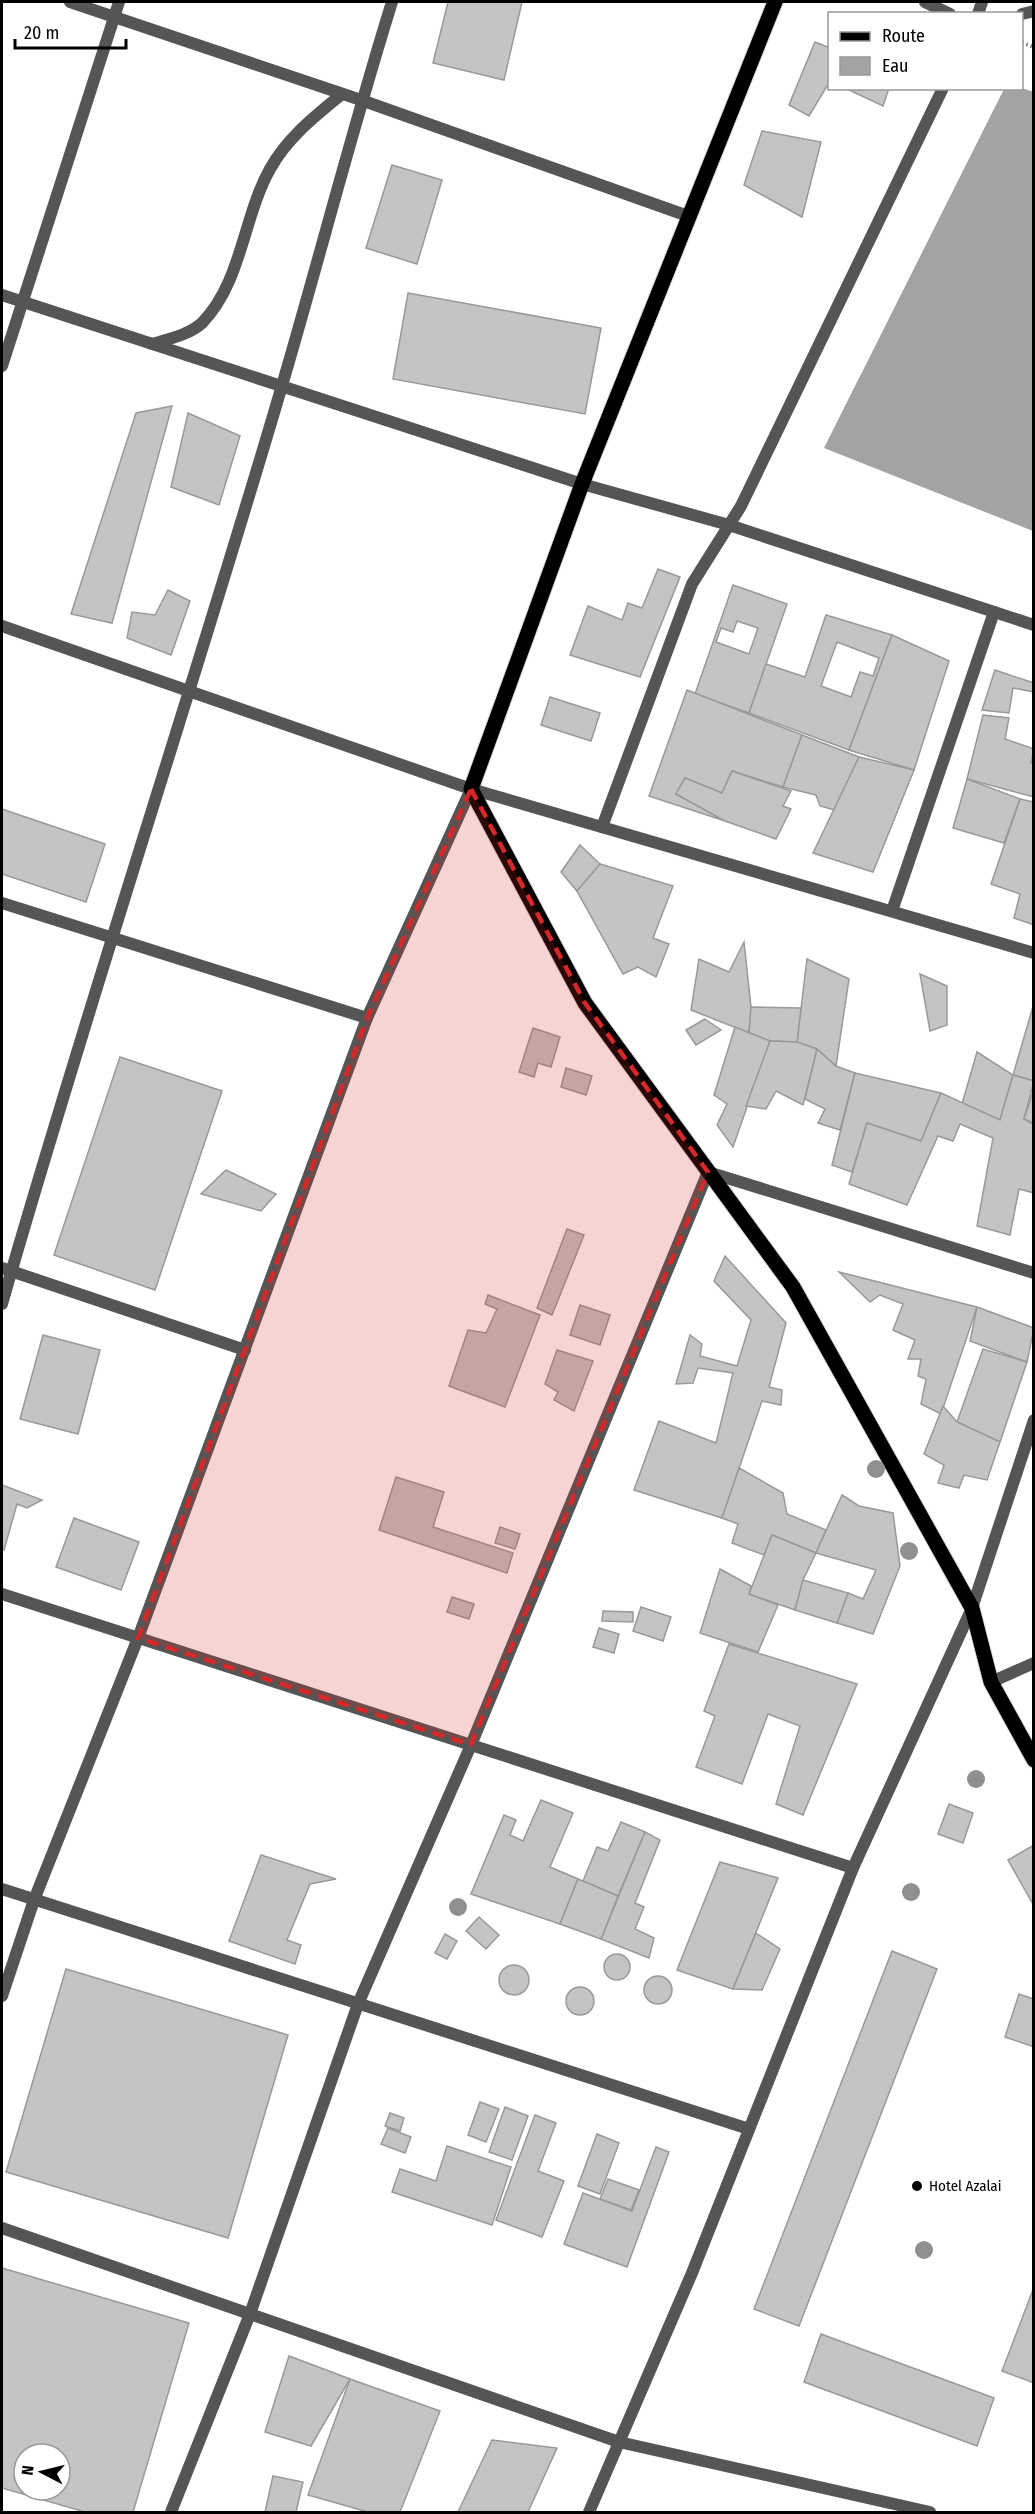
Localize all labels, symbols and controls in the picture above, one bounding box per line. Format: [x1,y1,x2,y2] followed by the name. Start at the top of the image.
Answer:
[15,12,126,50] scale bar
[828,12,1023,90] legend
[24,22,59,44] text: 20 m
[882,25,925,47] text: Route
[882,55,908,77] text: Eau
[929,2177,1001,2195] place label: Hotel Azalai
[910,2179,924,2193] marker: Hotel Azalai
[12,2442,72,2502] north arrow
[18,2464,38,2476] text: N

